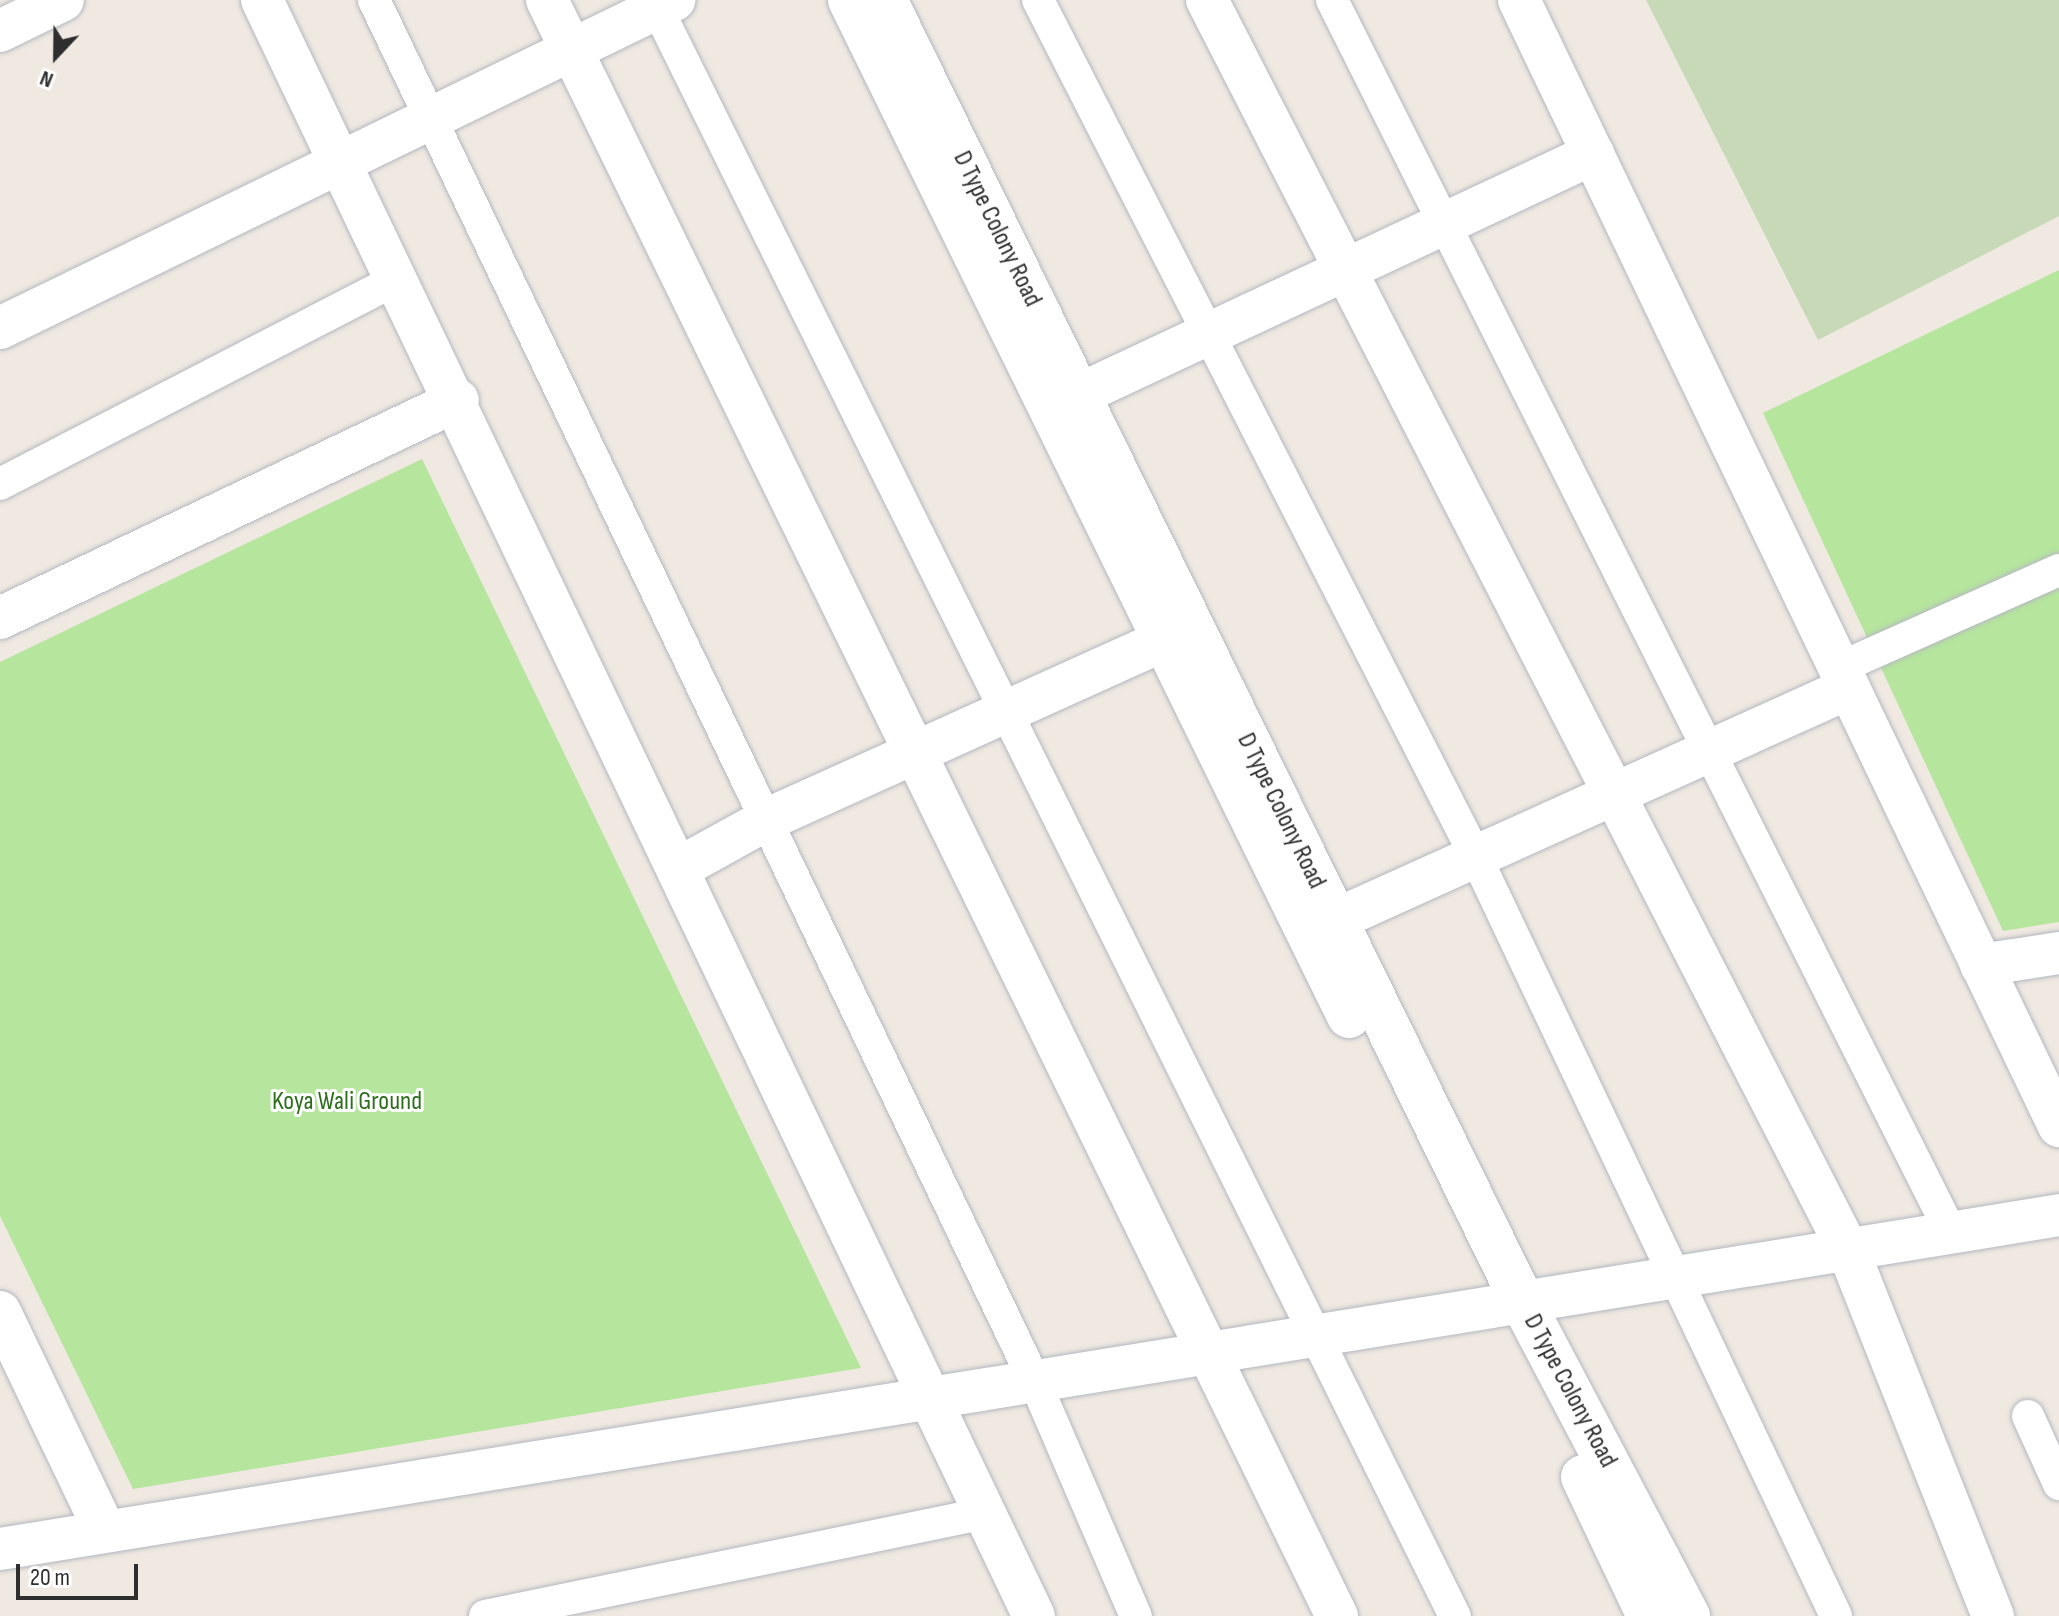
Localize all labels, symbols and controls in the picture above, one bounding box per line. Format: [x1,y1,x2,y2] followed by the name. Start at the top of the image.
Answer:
[16,16,96,96] north arrow
[36,64,57,93] text: N
[946,146,1048,312] street label: D Type Colony Road
[1230,728,1332,894] street label: D Type Colony Road
[272,1086,422,1118] park label: Koya Wali Ground
[1517,1309,1623,1473] street label: D Type Colony Road
[20,1548,142,1598] scale bar
[30,1563,70,1592] text: 20 m

